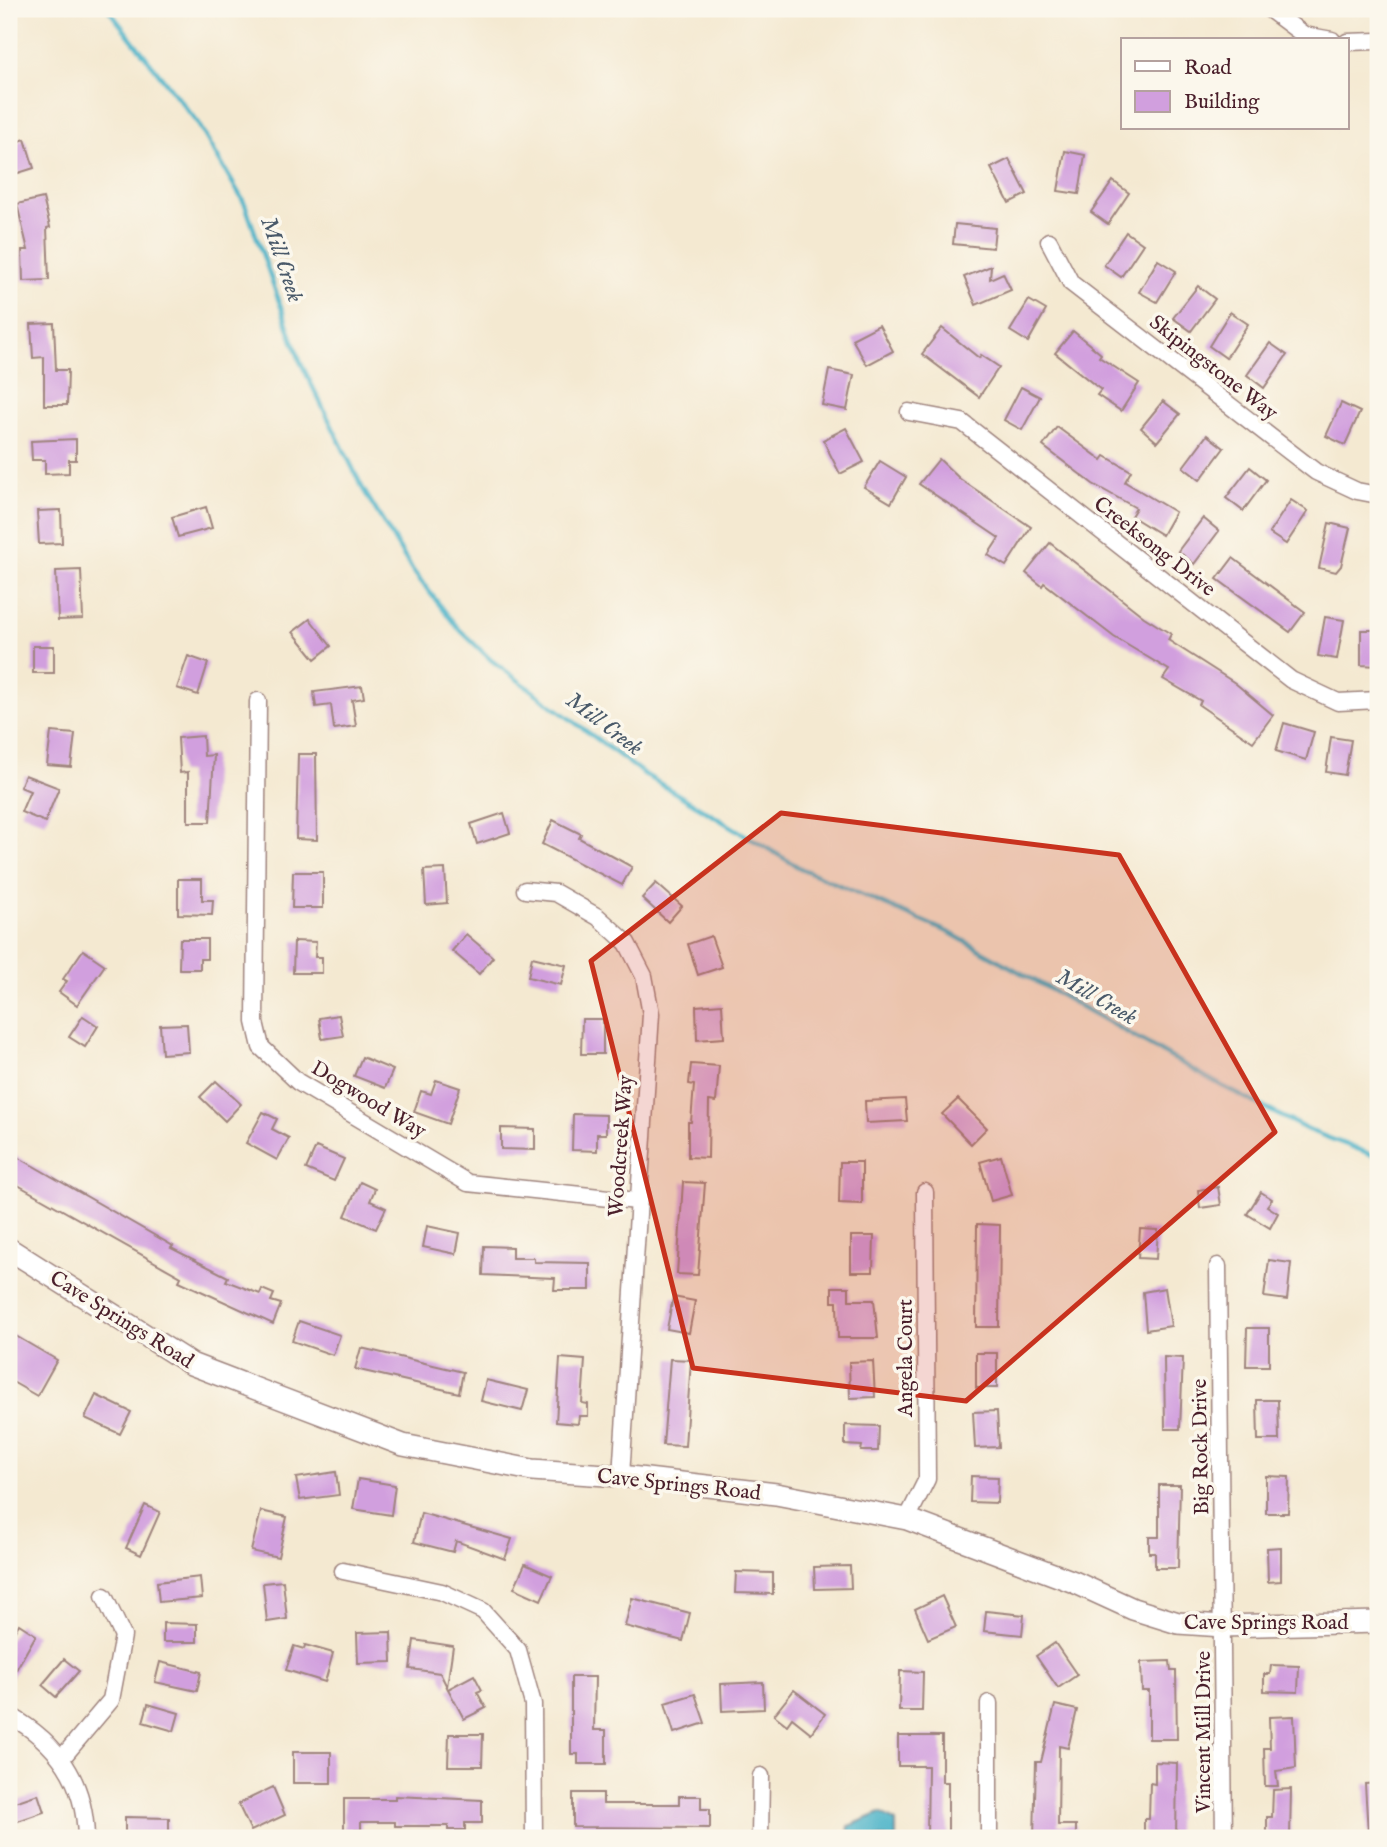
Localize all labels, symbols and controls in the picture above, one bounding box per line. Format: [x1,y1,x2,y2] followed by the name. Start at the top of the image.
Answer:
[1121,38,1348,130] legend
[1184,55,1232,82] text: Road
[1184,89,1260,116] text: Building
[253,213,310,306] water label: Mill Creek
[1143,309,1283,427] street label: Skipingstone Way
[1088,491,1221,604] street label: Creeksong Drive
[560,686,648,762] water label: Mill Creek
[1051,963,1142,1032] water label: Mill Creek
[306,1055,431,1146] street label: Dogwood Way
[603,1073,640,1218] street label: Woodcreek Way
[44,1265,199,1376] street label: Cave Springs Road
[893,1299,920,1418] street label: Angela Court
[1187,1378,1216,1515] street label: Big Rock Drive
[596,1463,763,1508] street label: Cave Springs Road
[1184,1610,1349,1637] street label: Cave Springs Road
[1191,1650,1218,1814] street label: Vincent Mill Drive

